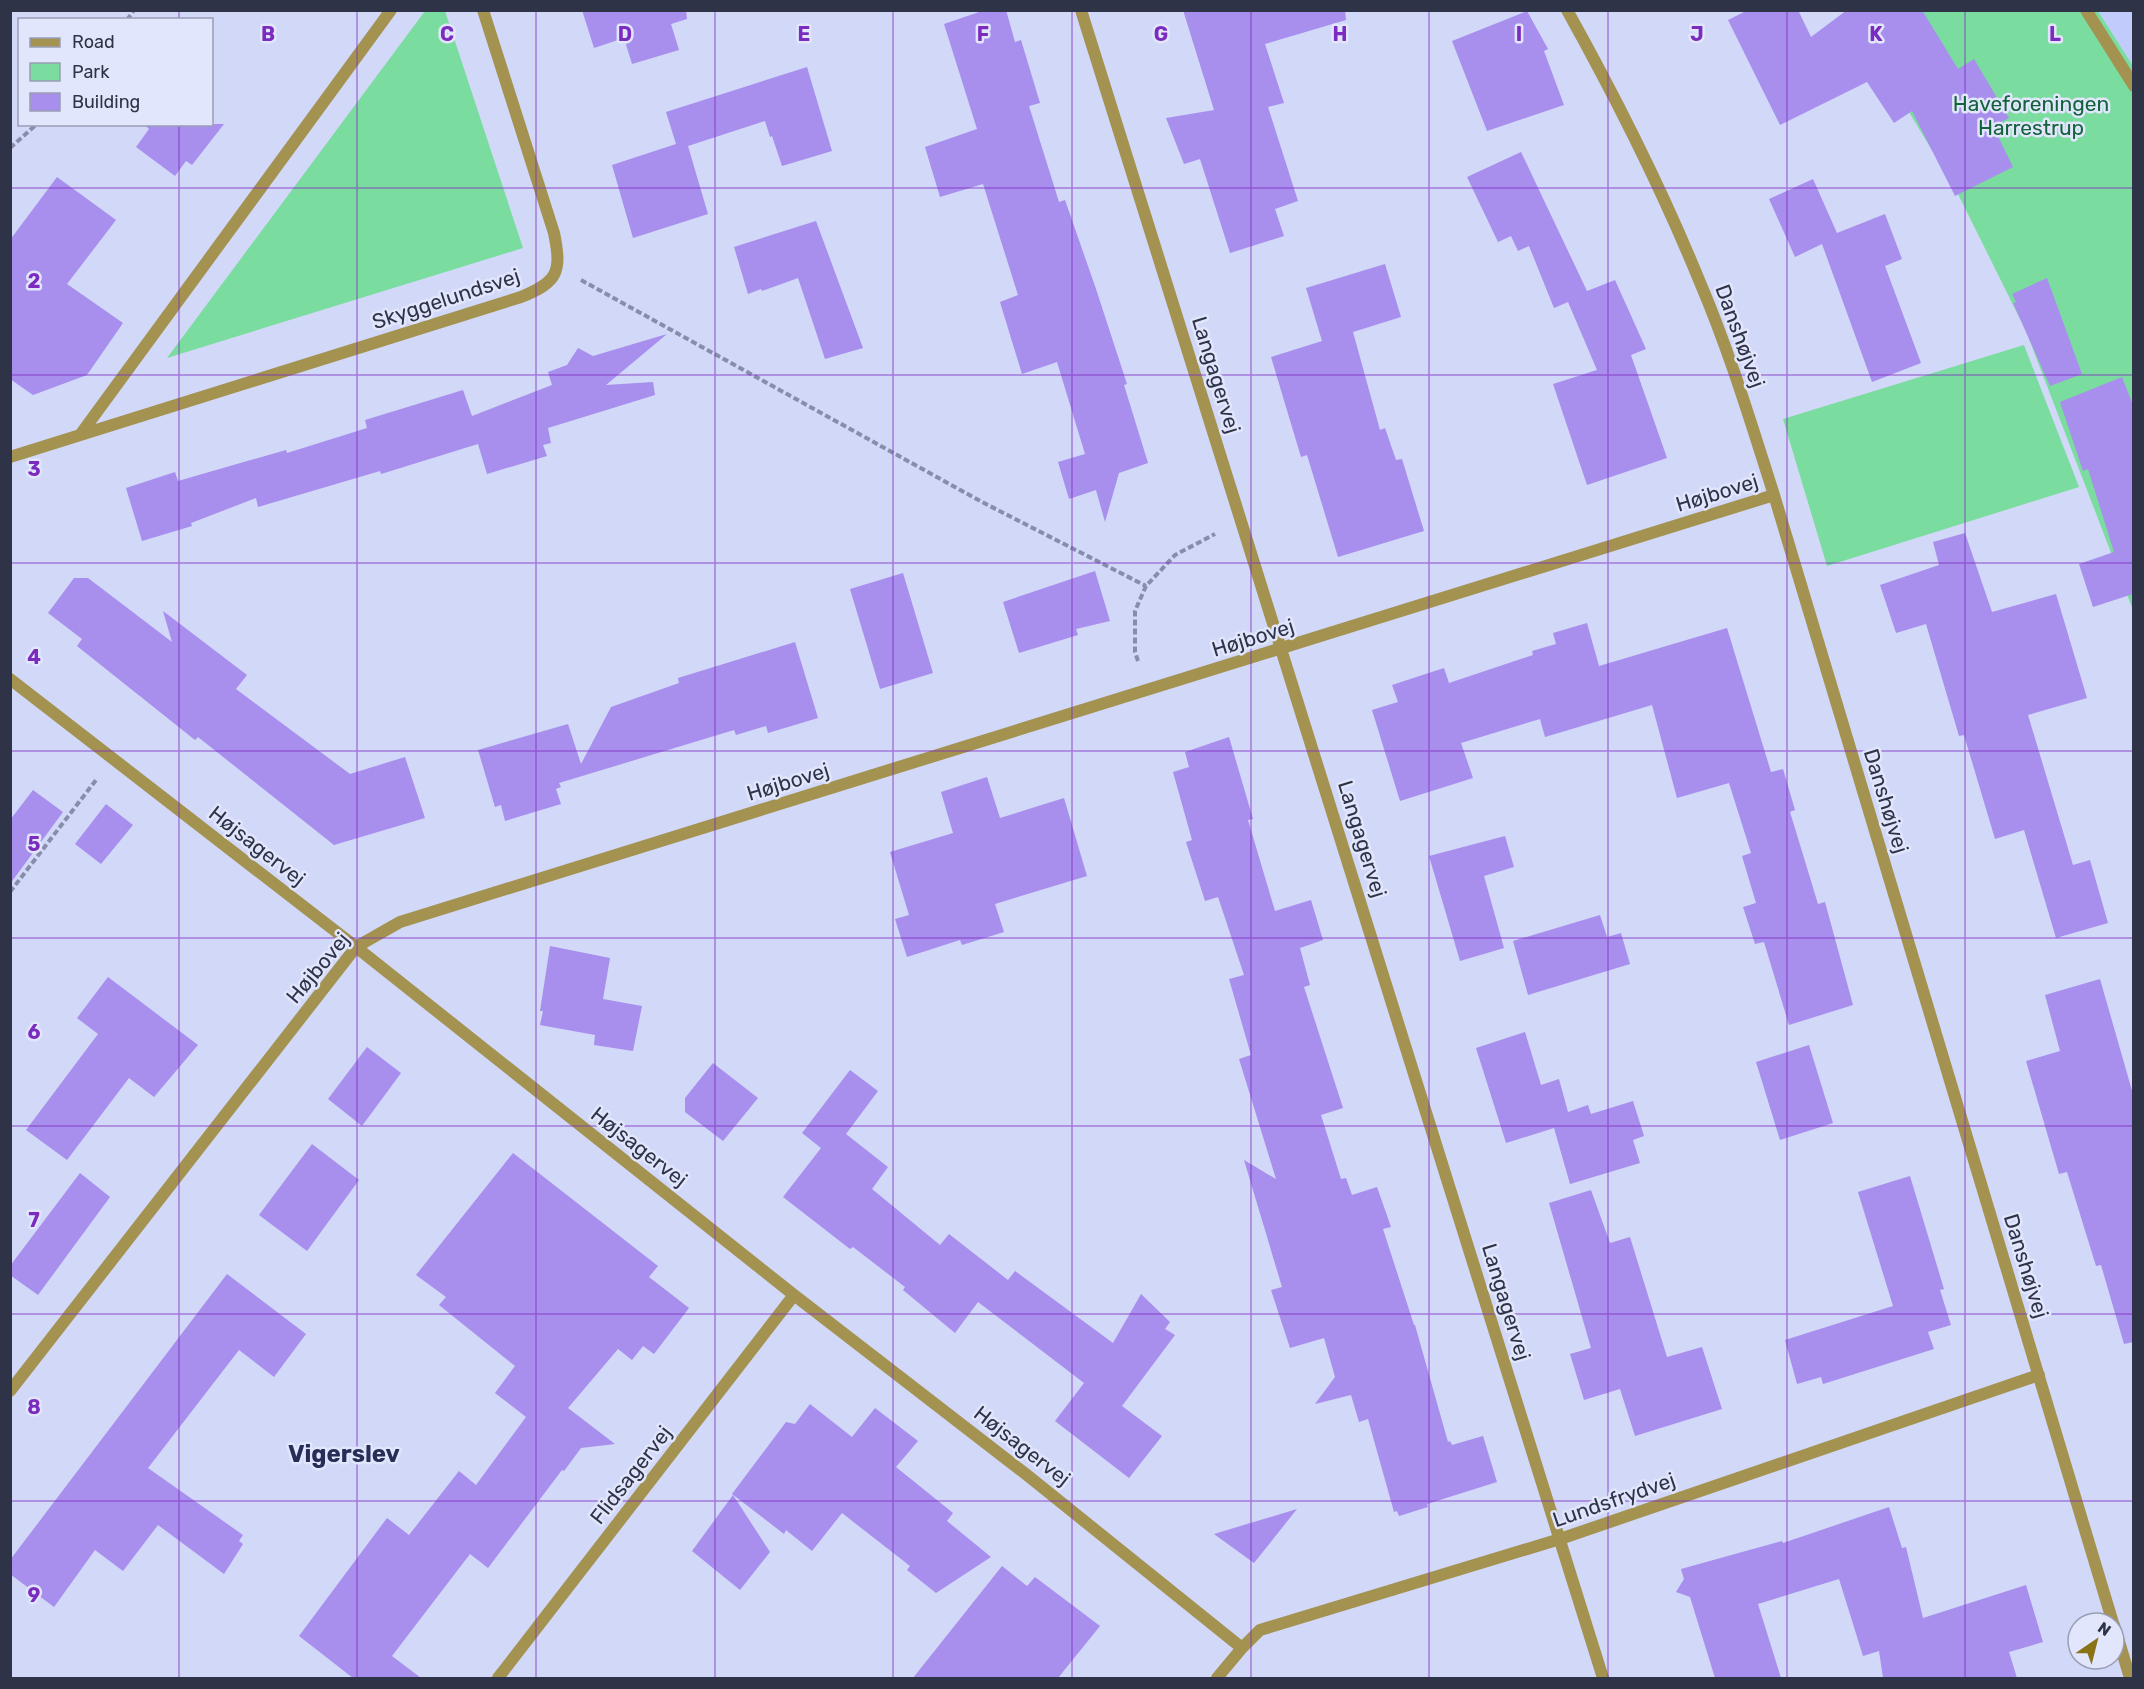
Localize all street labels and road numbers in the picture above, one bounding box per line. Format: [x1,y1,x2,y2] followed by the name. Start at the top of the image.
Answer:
[369,263,523,334] street label: Skyggelundsvej
[1710,281,1771,391] street label: Danshøjvej
[1187,313,1246,436] street label: Langagervej
[1673,468,1761,517] street label: Højbovej
[1209,613,1297,662] street label: Højbovej
[1859,746,1914,856] street label: Danshøjvej
[744,757,832,806] street label: Højbovej
[1333,777,1392,900] street label: Langagervej
[204,800,310,891] street label: Højsagervej
[281,927,354,1008] street label: Højbovej
[586,1101,692,1192] street label: Højsagervej
[1999,1211,2054,1321] street label: Danshøjvej
[1477,1240,1536,1363] street label: Langagervej
[969,1400,1075,1491] street label: Højsagervej
[584,1421,677,1529] street label: Flidsagervej
[1549,1467,1679,1532] street label: Lundsfrydvej

